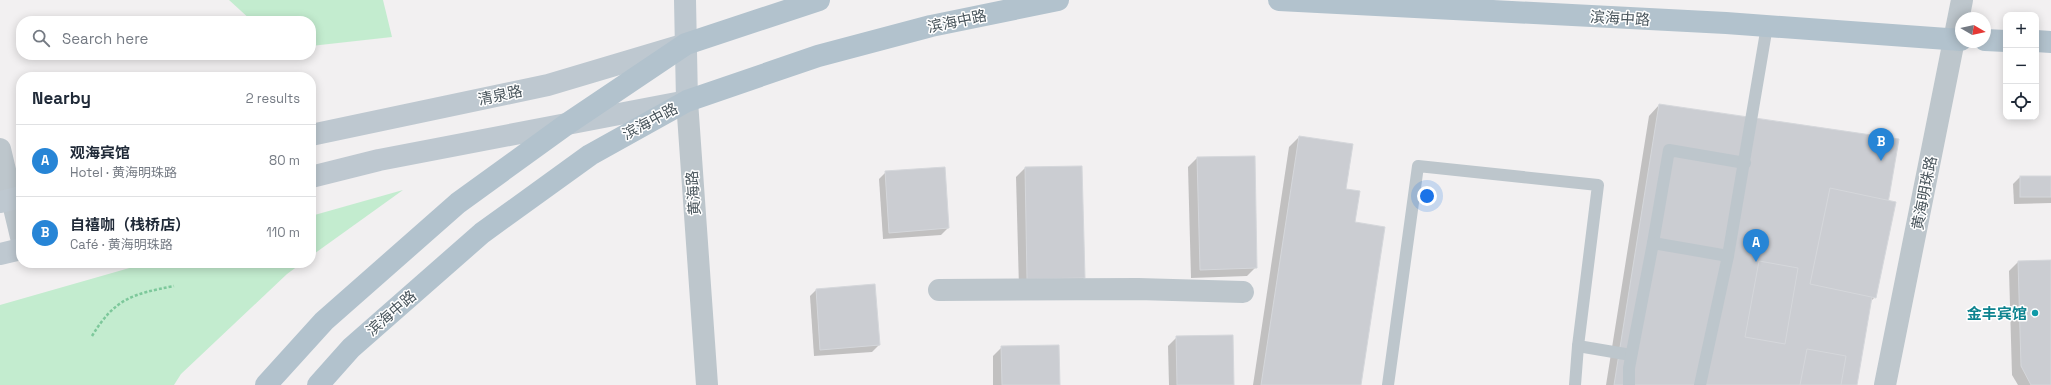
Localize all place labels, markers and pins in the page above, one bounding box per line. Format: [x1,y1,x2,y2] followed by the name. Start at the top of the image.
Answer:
[1868,128,1894,161] pin: B
[1743,229,1769,262] pin: A
[1967,304,2027,323] place label: 金丰宾馆
[2030,308,2040,318] marker: 金丰宾馆

